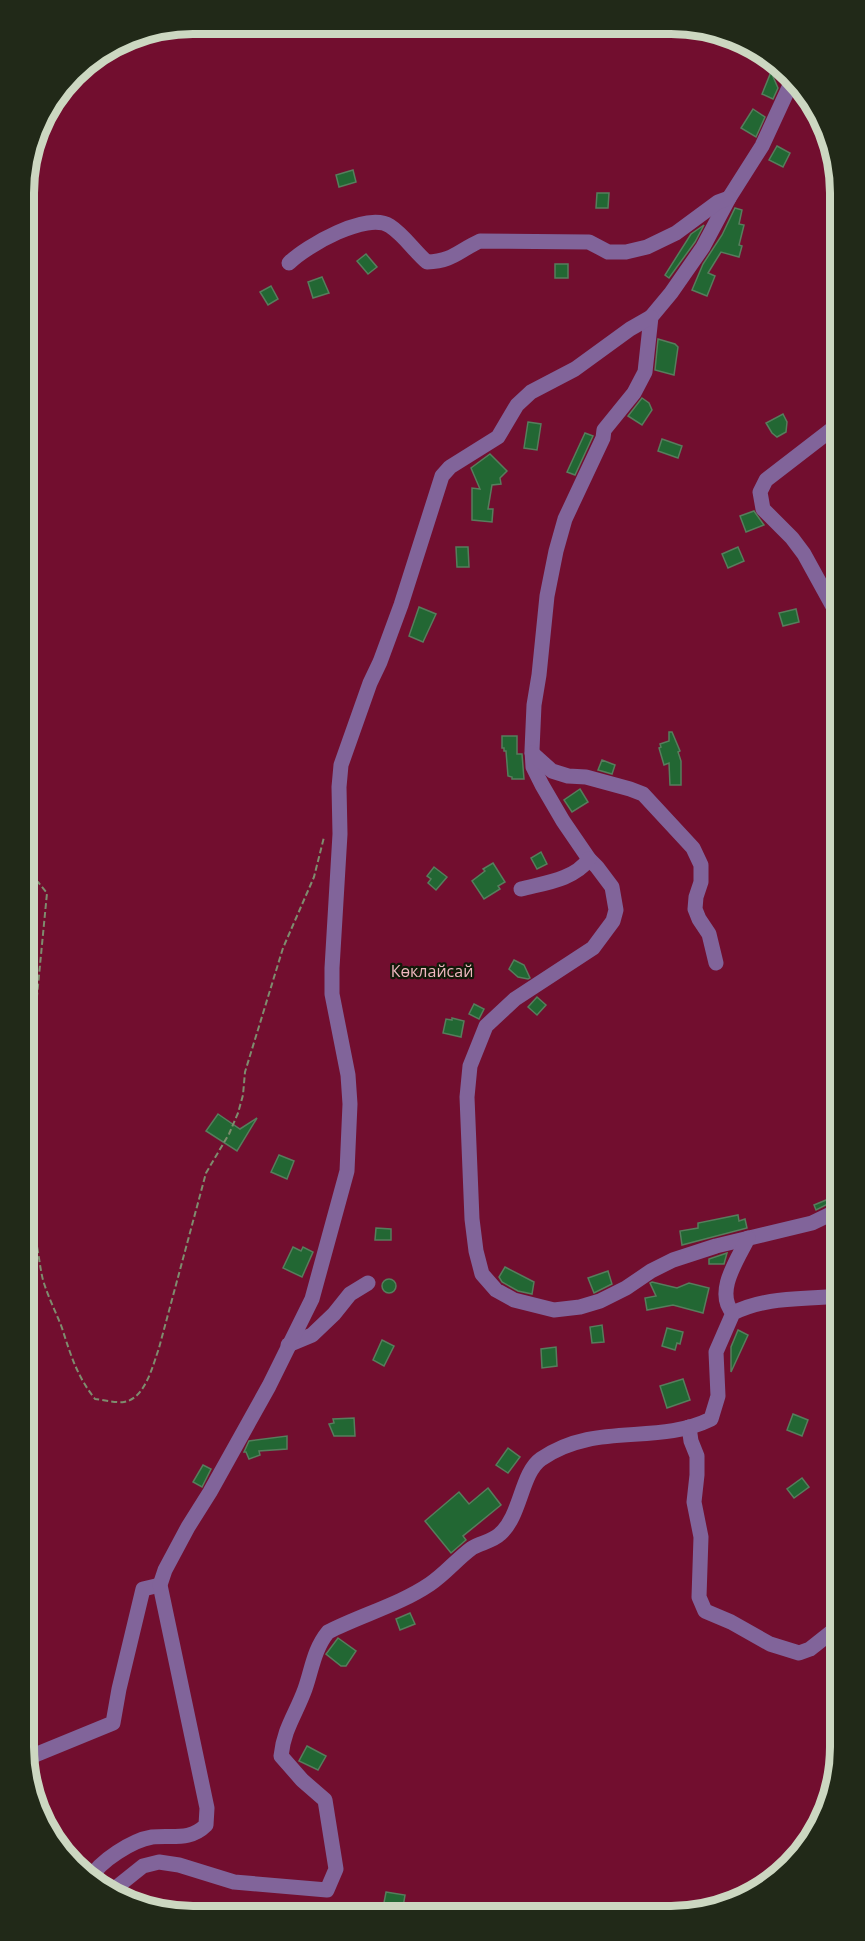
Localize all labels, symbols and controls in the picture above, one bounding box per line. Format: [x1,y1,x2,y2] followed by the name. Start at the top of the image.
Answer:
[391,960,473,982] park label: Көклайсай

